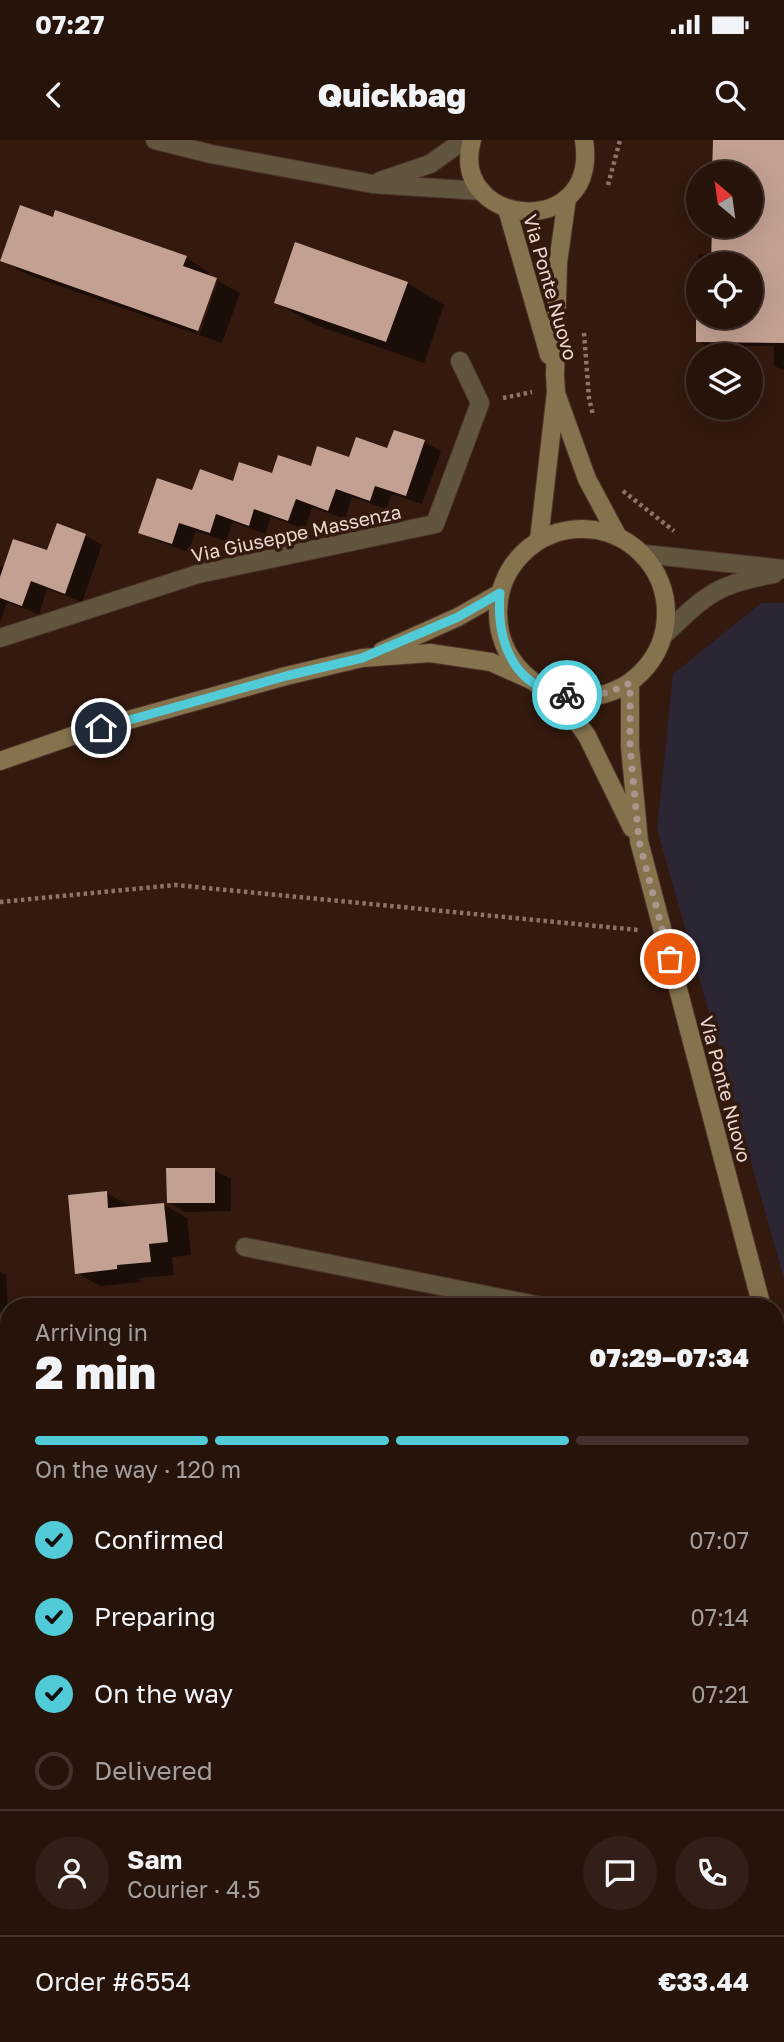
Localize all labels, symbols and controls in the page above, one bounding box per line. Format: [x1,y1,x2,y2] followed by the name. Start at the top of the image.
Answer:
[35,9,104,40] text: 07:27
[35,76,73,114] icon: back
[318,76,466,114] text: Quickbag
[711,76,749,114] icon: search
[686,161,763,238] north arrow
[686,161,763,420] map controls
[519,212,583,362] street label: Via Ponte Nuovo
[686,252,763,329] button: locate
[686,343,763,420] button: layers
[189,500,403,566] street label: Via Giuseppe Massenza
[532,660,602,730] courier
[548,676,586,714] icon: bike
[71,698,131,758] pin
[82,709,120,747] icon: home
[640,929,700,989] pin
[651,940,689,978] icon: bag
[695,1013,757,1165] street label: Via Ponte Nuovo
[35,1318,148,1346] text: Arriving in
[589,1342,749,1373] text: 07:29–07:34
[35,1344,156,1399] text: 2 min
[35,1455,241,1483] text: On the way · 120 m
[35,1521,73,1559] icon: check
[94,1524,224,1555] text: Confirmed
[689,1526,749,1554] text: 07:07
[35,1598,73,1636] icon: check
[94,1601,216,1632] text: Preparing
[690,1603,749,1631] text: 07:14
[35,1675,73,1713] icon: check
[94,1678,233,1709] text: On the way
[691,1680,749,1708] text: 07:21
[94,1755,213,1786] text: Delivered
[35,1836,109,1910] button: person
[583,1836,657,1910] button: chat
[675,1836,749,1910] button: phone
[127,1844,182,1875] text: Sam
[127,1875,260,1903] text: Courier · 4.5
[35,1966,191,1997] text: Order #6554
[658,1966,749,1997] text: €33.44

